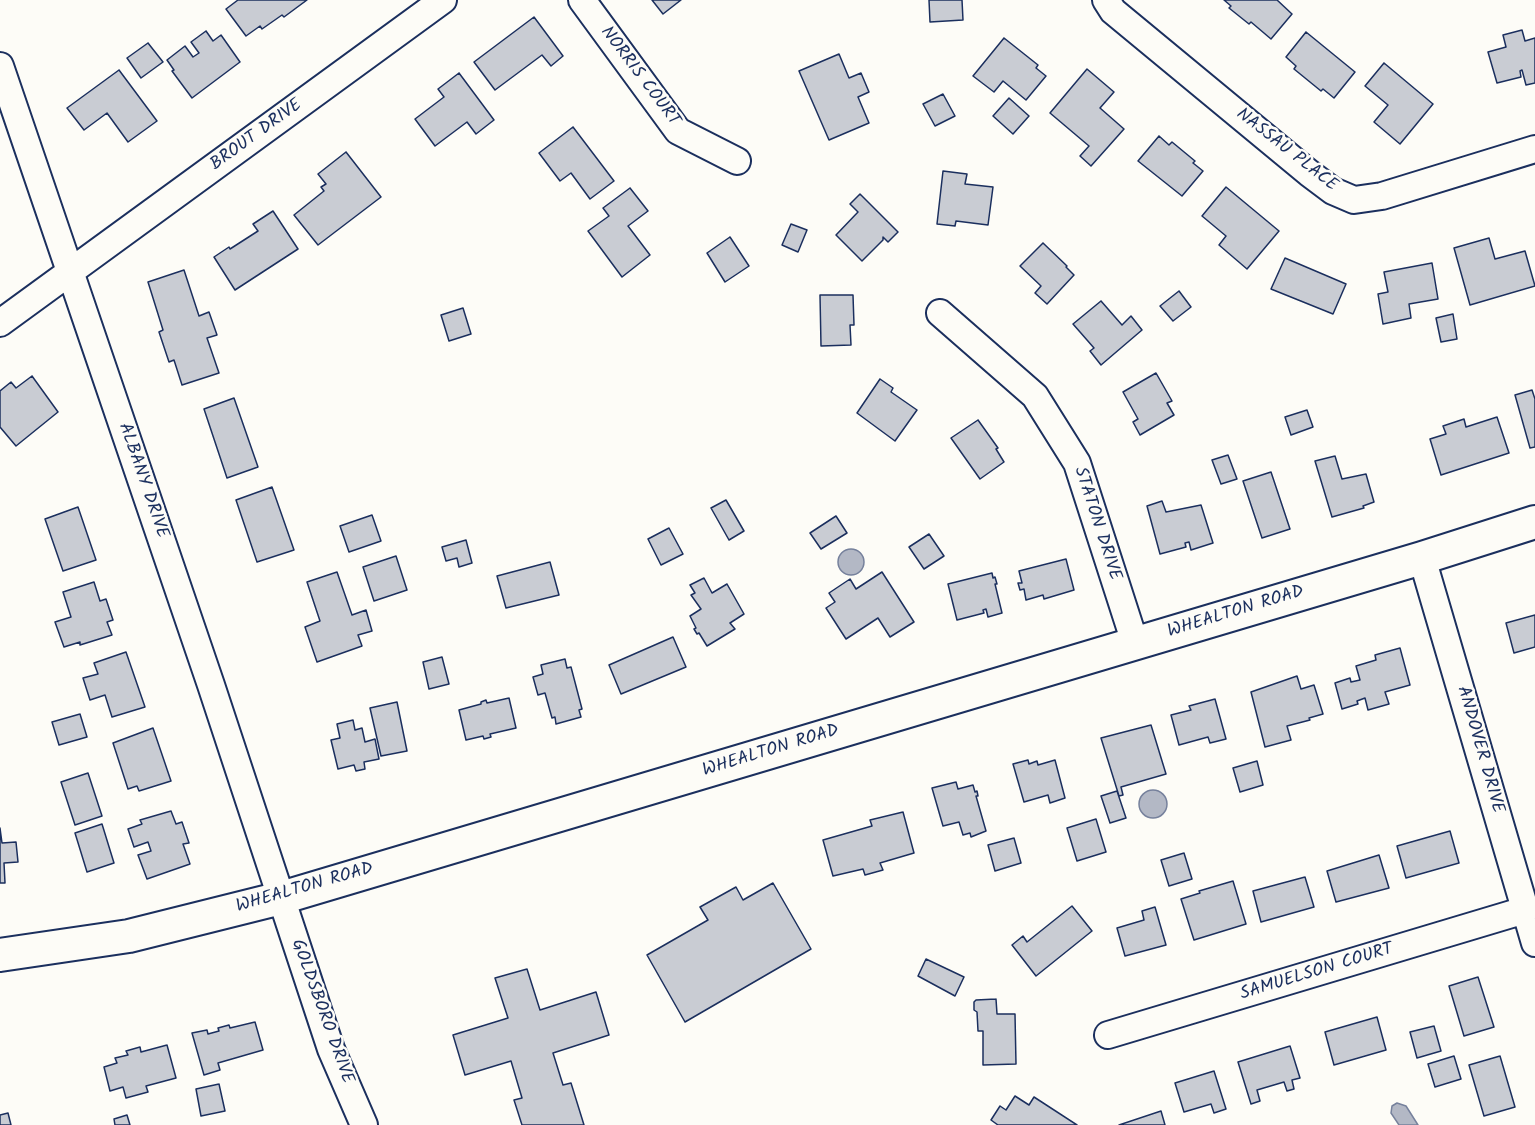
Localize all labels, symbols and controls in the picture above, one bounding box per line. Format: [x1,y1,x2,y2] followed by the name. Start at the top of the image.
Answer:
[594,23,684,131] street label: NORRIS COURT
[207,95,307,177] street label: BROUT DRIVE
[1231,105,1341,197] street label: NASSAU PLACE
[112,420,172,542] street label: ALBANY DRIVE
[1067,465,1125,583] street label: STATON DRIVE
[1165,582,1307,644] street label: WHEALTON ROAD
[1451,684,1507,816] street label: ANDOVER DRIVE
[700,721,842,783] street label: WHEALTON ROAD
[234,859,376,919] street label: WHEALTON ROAD
[285,937,357,1087] street label: GOLDSBORO DRIVE
[1238,939,1396,1007] street label: SAMUELSON COURT

